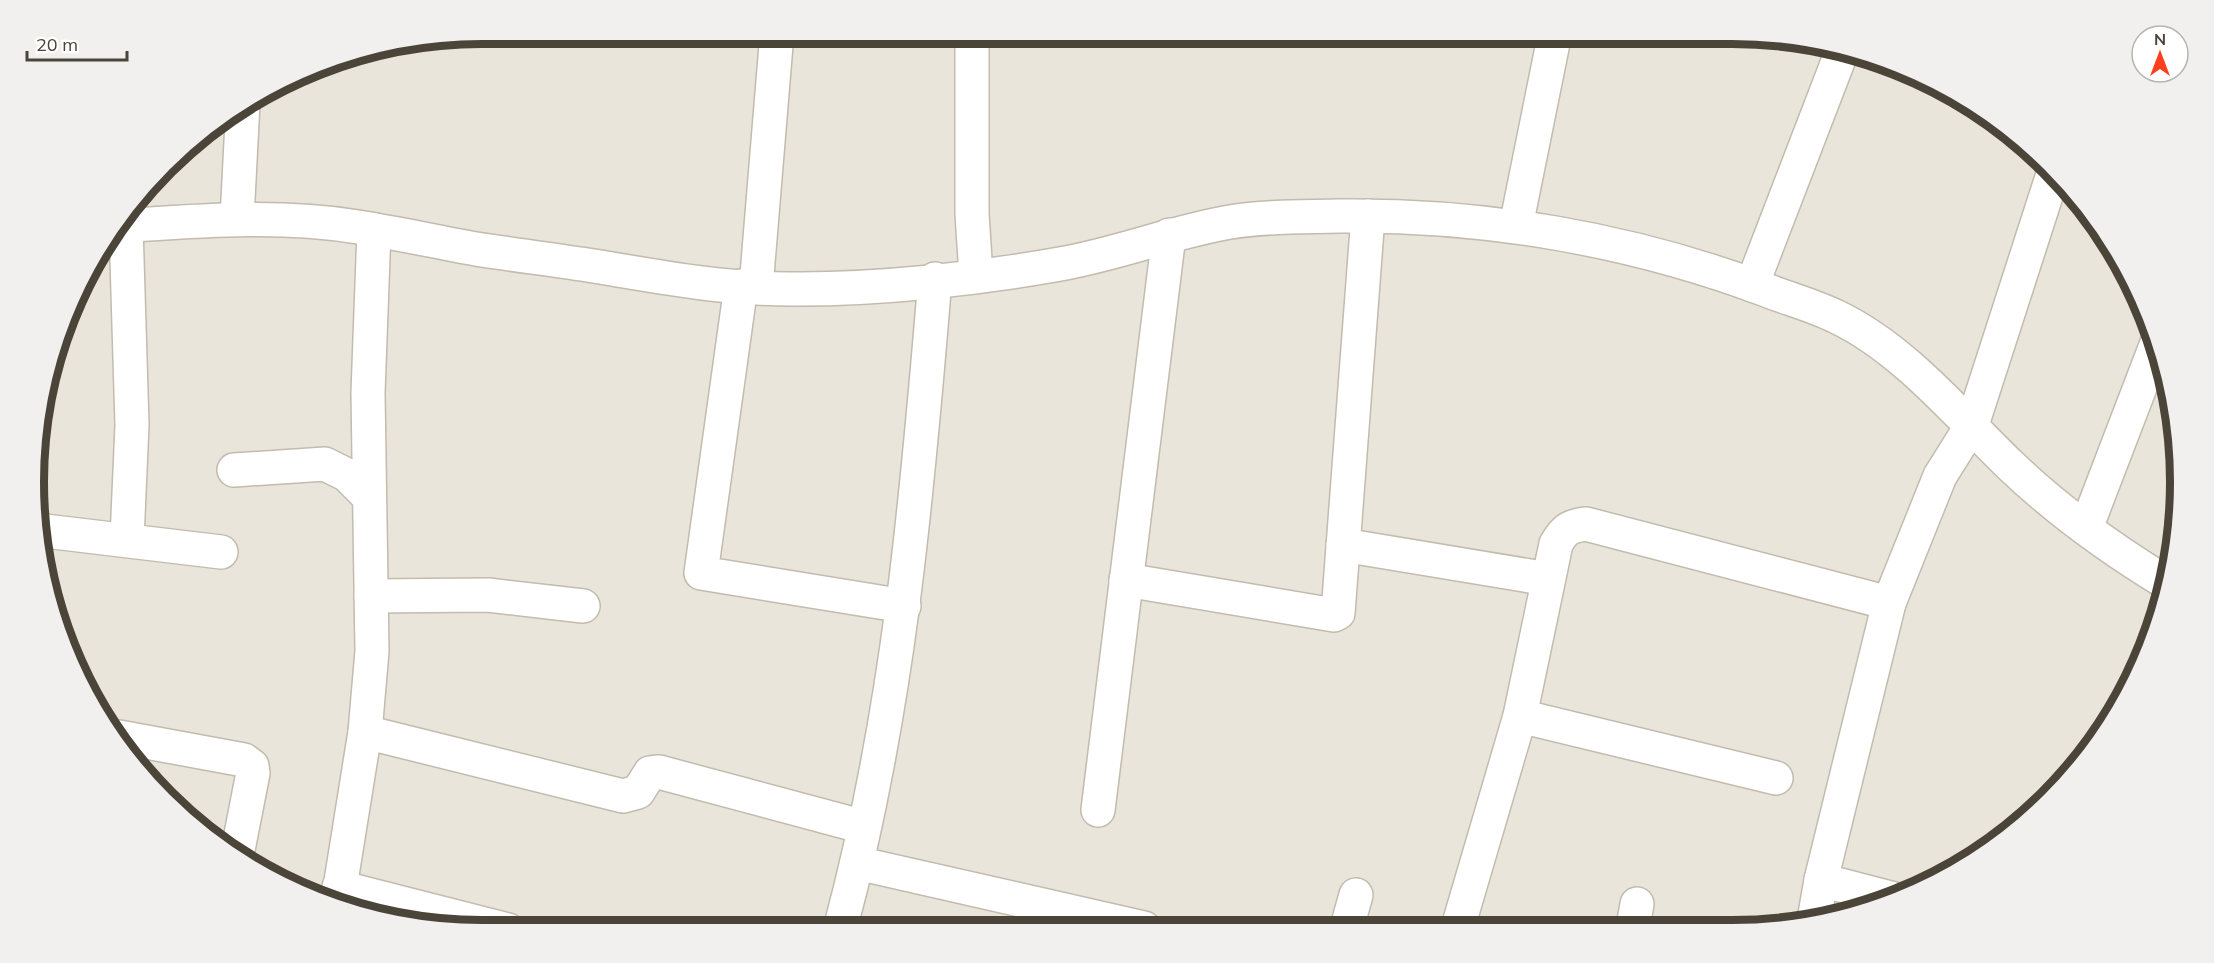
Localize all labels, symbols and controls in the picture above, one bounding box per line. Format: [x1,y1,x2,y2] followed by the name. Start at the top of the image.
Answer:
[27,24,128,62] scale bar
[2130,24,2190,84] north arrow
[2154,29,2166,49] text: N
[36,33,78,56] text: 20 m

